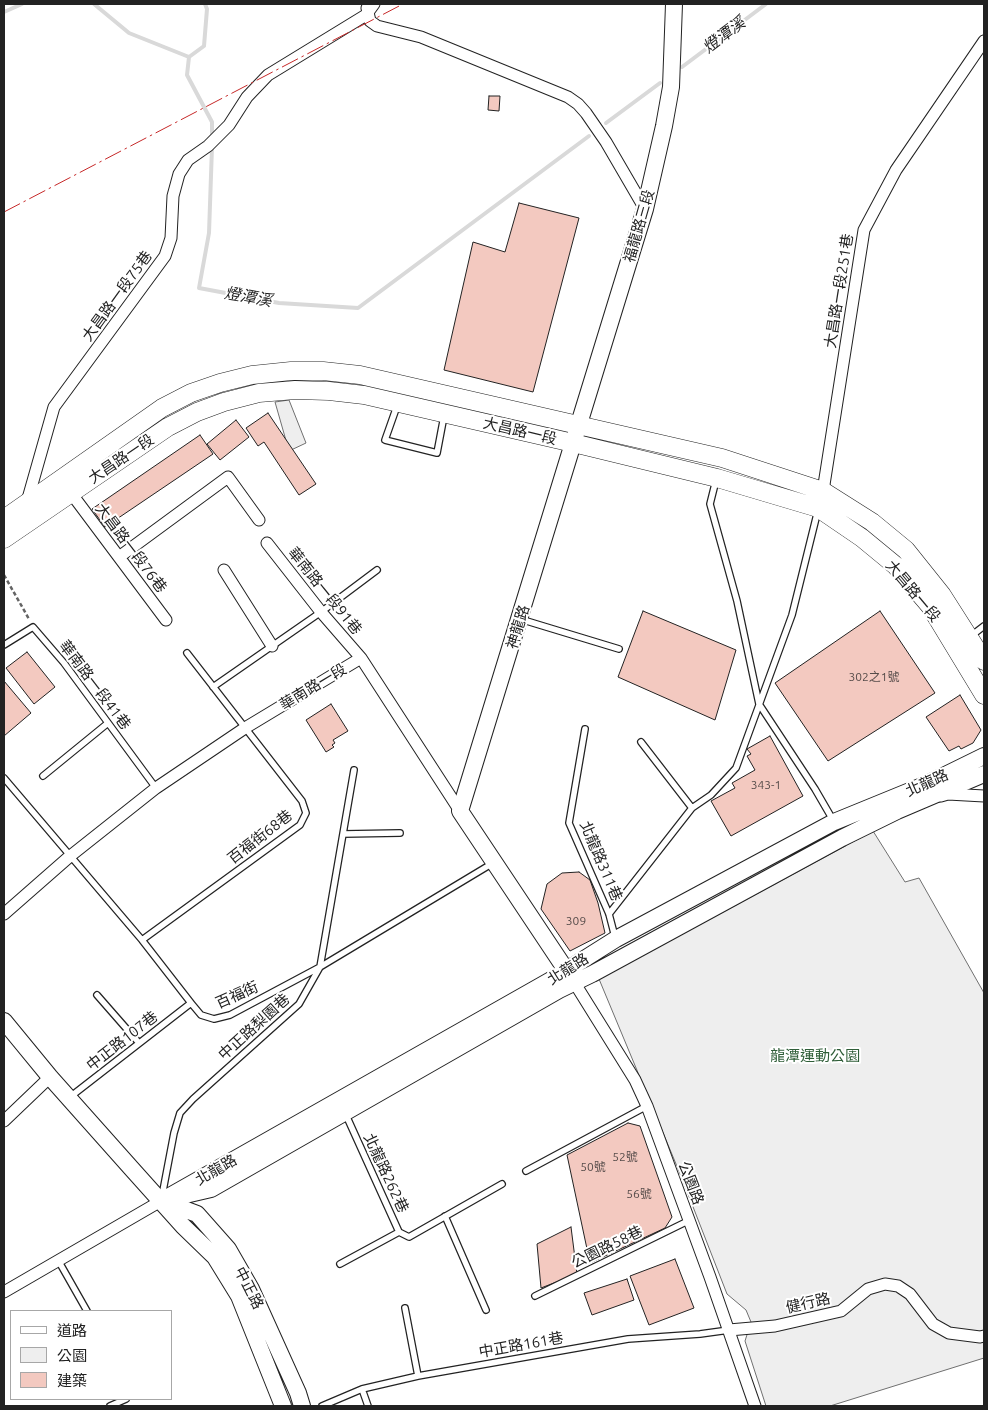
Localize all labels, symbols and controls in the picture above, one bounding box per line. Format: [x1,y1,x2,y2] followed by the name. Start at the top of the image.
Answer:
[699,13,749,57] water label: 燈潭溪
[620,187,658,265] street label: 福龍路三段
[821,233,857,349] street label: 大昌路一段251巷
[78,247,156,345] street label: 大昌路一段75巷
[223,283,273,311] water label: 燈潭溪
[481,414,559,448] street label: 大昌路一段
[85,431,157,487] street label: 大昌路一段
[92,500,170,596] street label: 大昌路一段76巷
[284,544,366,638] street label: 華南路一段91巷
[882,556,944,626] street label: 大昌路一段
[503,603,533,651] street label: 神龍路
[56,637,134,733] street label: 華南路一段41巷
[276,660,350,714] street label: 華南路一段
[848,670,900,684] house number: 302之1號
[903,766,951,800] street label: 北龍路
[751,778,781,792] house number: 343-1
[224,806,296,868] street label: 百福街68巷
[576,818,626,904] street label: 北龍路311巷
[566,914,586,928] house number: 309
[544,949,592,989] street label: 北龍路
[213,978,261,1012] street label: 百福街
[215,990,293,1064] street label: 中正路梨園巷
[83,1008,161,1074] street label: 中正路107巷
[770,1047,860,1065] park label: 龍潭運動公園
[360,1131,412,1215] street label: 北龍路262巷
[612,1150,638,1164] house number: 52號
[192,1151,240,1189] street label: 北龍路
[675,1159,707,1207] street label: 公園路
[580,1160,606,1174] house number: 50號
[626,1187,652,1201] house number: 56號
[568,1222,646,1272] street label: 公園路58巷
[231,1264,267,1312] street label: 中正路
[784,1289,832,1317] street label: 健行路
[10,1310,172,1400] legend
[57,1322,87,1339] text: 道路
[477,1329,565,1361] street label: 中正路161巷
[57,1347,87,1364] text: 公園
[57,1372,87,1389] text: 建築

